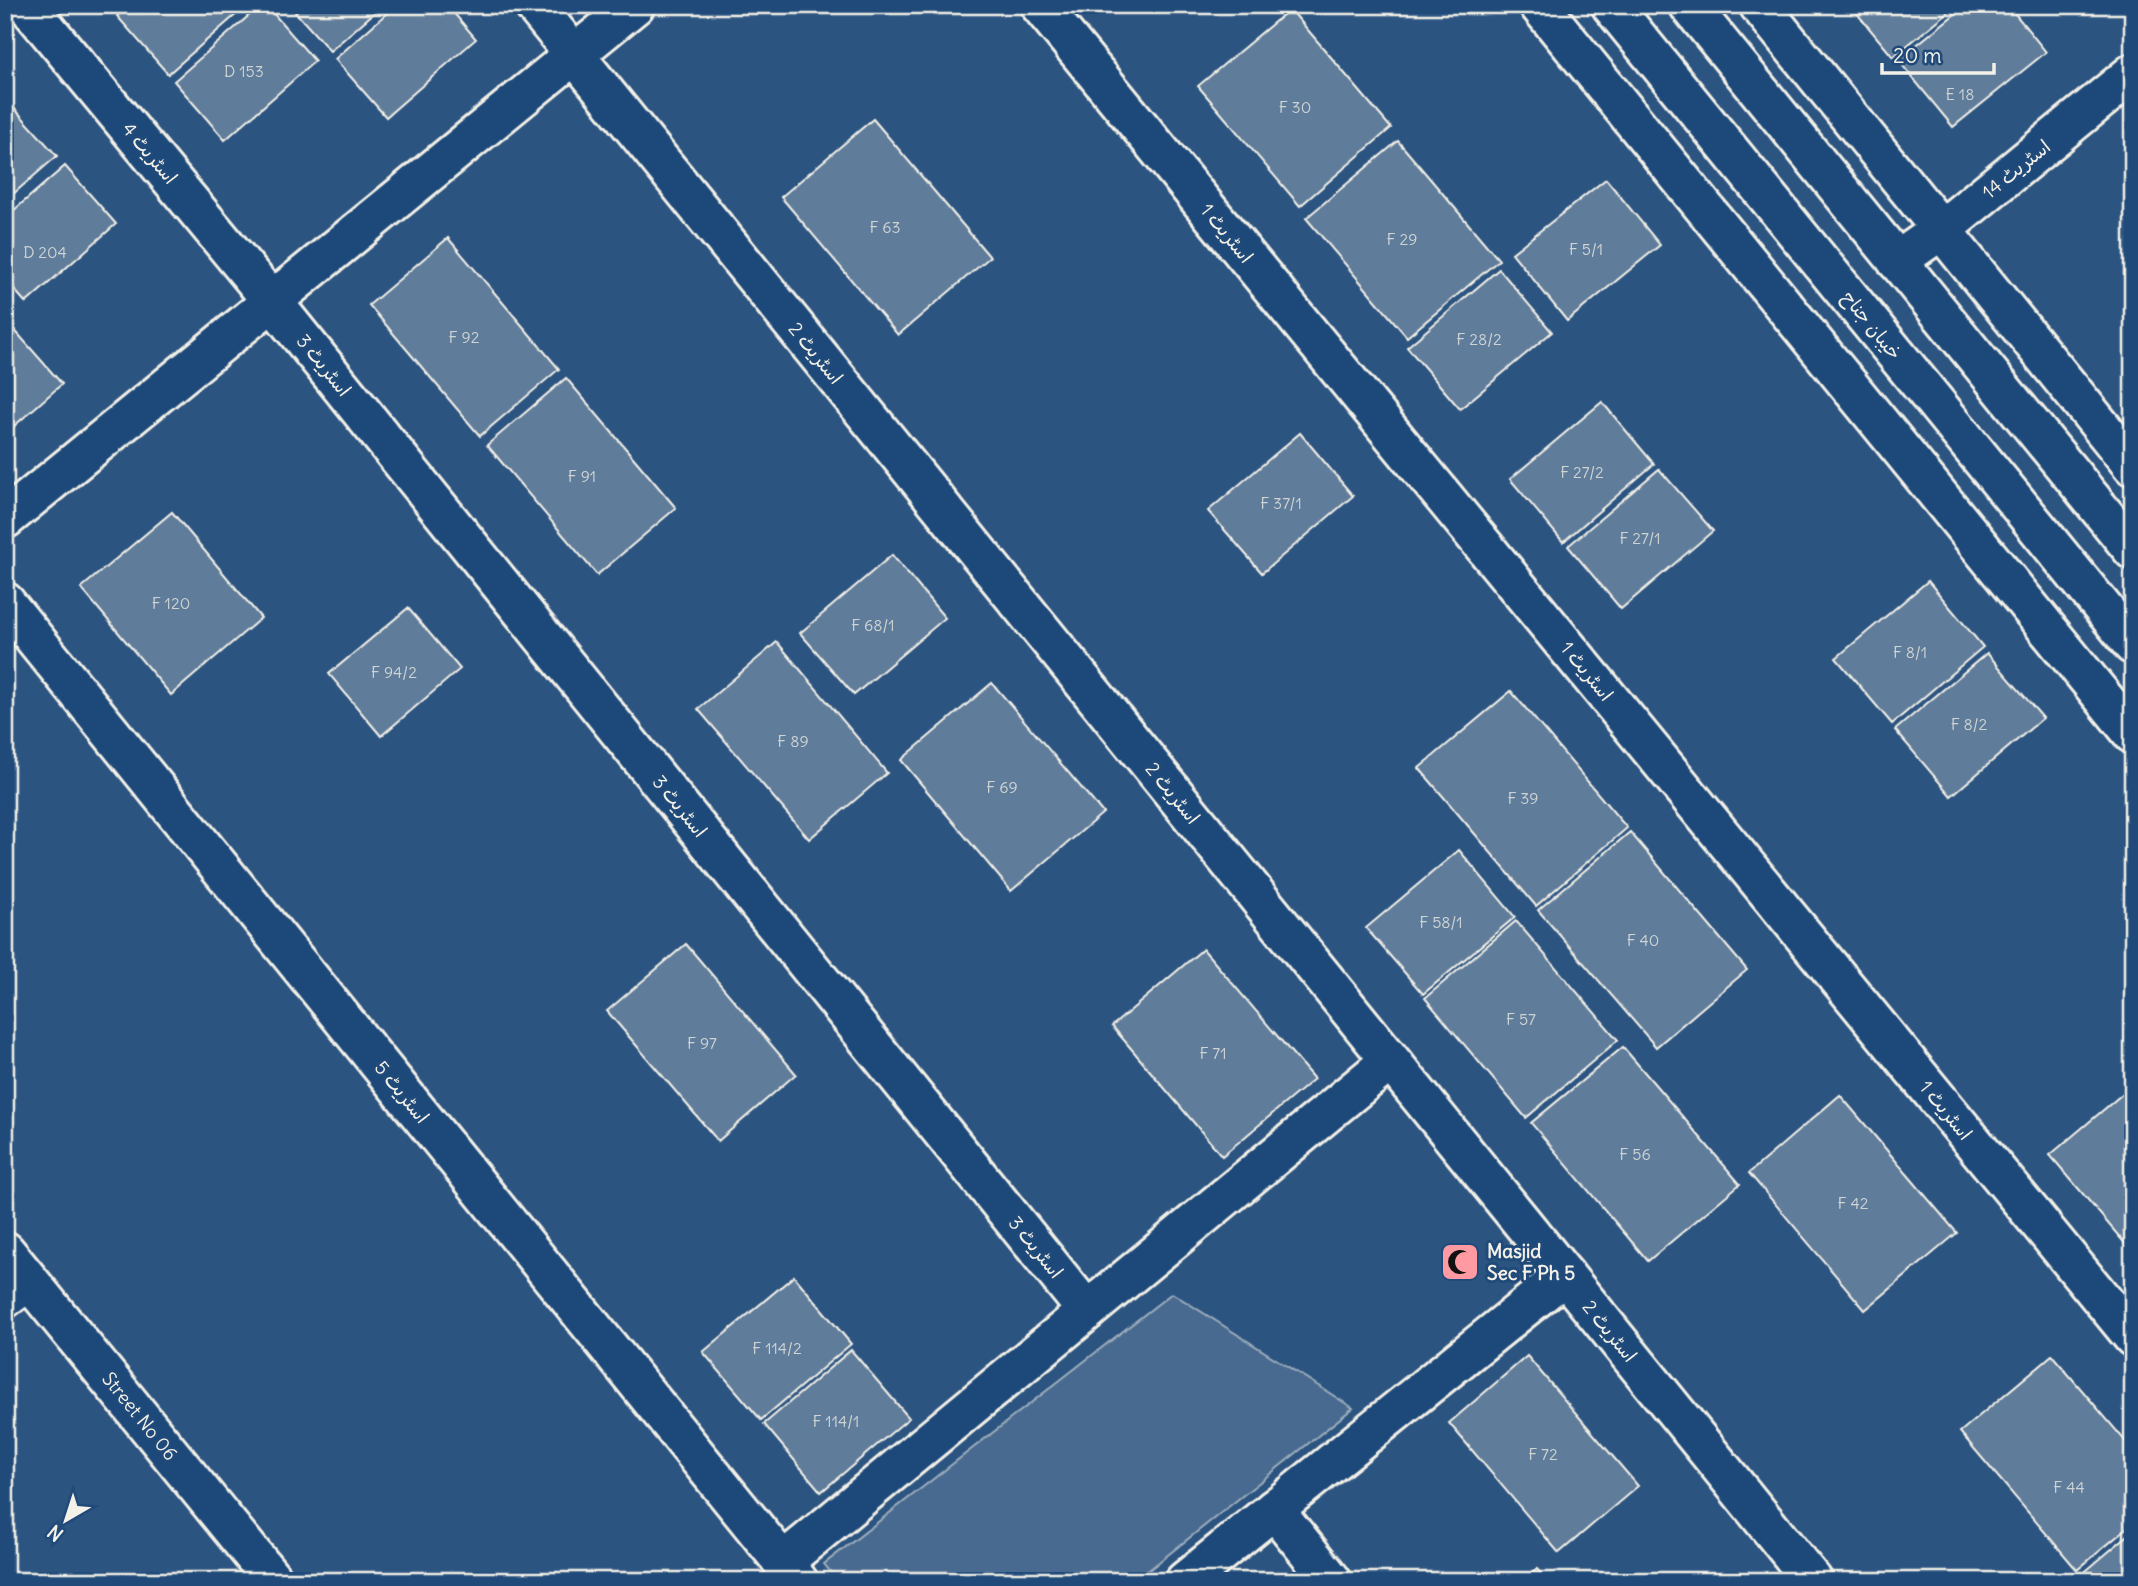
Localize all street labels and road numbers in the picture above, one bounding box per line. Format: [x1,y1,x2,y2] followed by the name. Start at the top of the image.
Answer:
[117,117,183,189] street label: اسٹریٹ 4
[1977,134,2055,204] street label: اسٹریٹ 14
[1196,198,1258,268] street label: اسٹریٹ 1
[1836,286,1907,365] street label: خیبان جناح
[784,317,848,389] street label: اسٹریٹ 2
[292,329,356,401] street label: اسٹریٹ 3
[1556,636,1618,706] street label: اسٹریٹ 1
[1141,757,1205,829] street label: اسٹریٹ 2
[648,770,712,842] street label: اسٹریٹ 3
[370,1056,434,1128] street label: اسٹریٹ 5
[1915,1075,1977,1145] street label: اسٹریٹ 1
[1004,1211,1068,1283] street label: اسٹریٹ 3
[1578,1295,1642,1367] street label: اسٹریٹ 2
[97,1367,183,1465] street label: Street No 06

